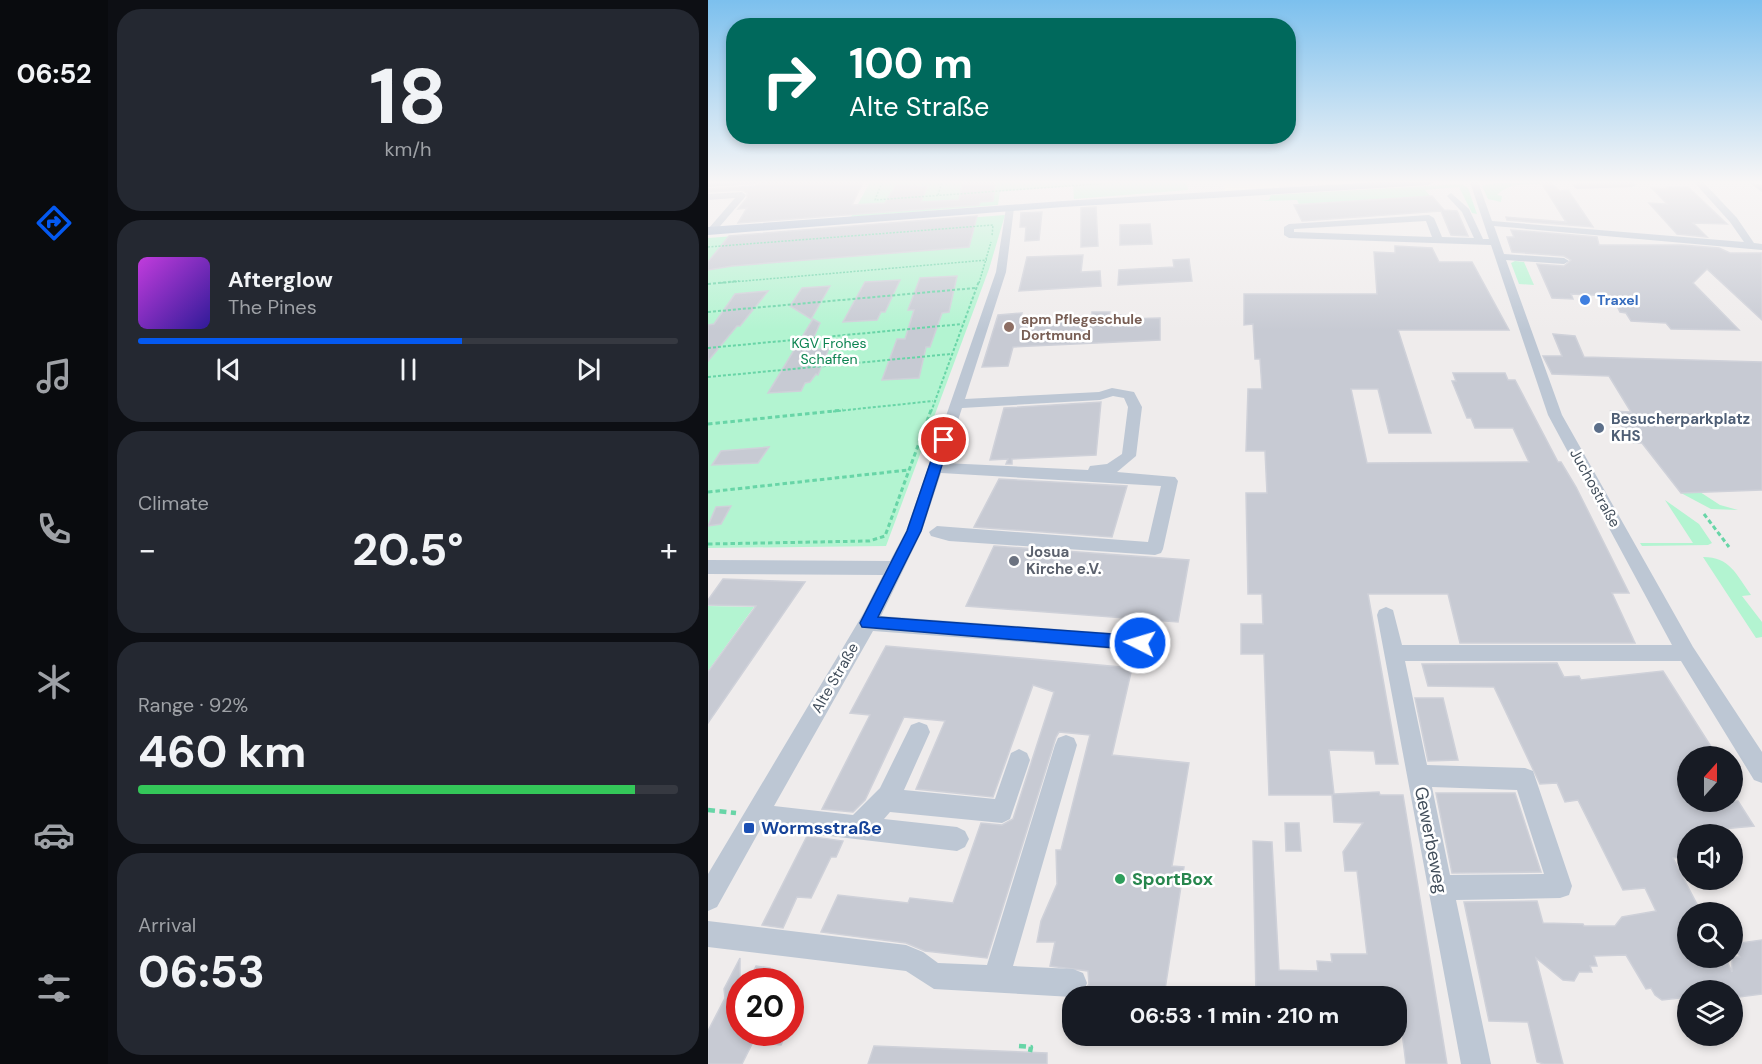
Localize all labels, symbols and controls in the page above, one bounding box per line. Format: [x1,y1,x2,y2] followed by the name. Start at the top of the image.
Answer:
[849,36,973,91] text: 100 m
[750,42,828,120] icon: right
[369,46,447,147] text: 18
[16,56,92,91] text: 06:52
[849,89,989,124] text: Alte Straße
[384,136,432,162] text: km/h
[33,202,75,244] icon: directions
[228,265,333,294] text: Afterglow
[1597,291,1638,309] place label: Traxel
[1578,293,1592,307] marker: Traxel
[228,294,317,320] text: The Pines
[1021,310,1143,344] place label: apm Pflegeschule Dortmund
[1002,320,1016,334] marker: apm Pflegeschule Dortmund
[791,334,867,368] park label: KGV Frohes Schaffen
[212,353,245,386] icon: previous
[392,353,425,386] icon: pause
[572,353,605,386] icon: next
[33,355,75,397] icon: music
[1611,409,1750,446] place label: Besucherparkplatz KHS
[918,414,969,465] pin
[1592,421,1606,435] marker: Besucherparkplatz KHS
[927,423,960,456] icon: arrive
[1565,445,1625,531] street label: Juchostraße
[138,490,209,516] text: Climate
[33,508,75,550] icon: phone
[352,520,464,579] text: 20.5°
[138,528,156,571] text: −
[660,528,678,571] text: +
[1026,542,1102,579] place label: Josua Kirche e.V.
[1007,554,1021,568] marker: Josua Kirche e.V.
[1108,611,1172,675] position arrow
[807,639,863,717] street label: Alte Straße
[33,661,75,703] icon: climate
[138,692,248,718] text: Range · 92%
[138,722,306,781] text: 460 km
[1677,746,1743,812] north arrow
[1677,746,1743,1046] map controls
[1409,784,1453,896] street label: Gewerbeweg
[33,814,75,856] icon: car
[761,816,882,840] place label: Wormsstraße
[742,821,756,835] marker: Wormsstraße
[1677,824,1743,890] button: sound
[1132,867,1213,891] place label: SportBox
[1113,872,1127,886] marker: SportBox
[1677,902,1743,968] button: search
[138,912,196,938] text: Arrival
[138,942,265,1001] text: 06:53
[33,967,75,1009] icon: filters
[726,968,804,1046] speed limit sign: 20
[1677,980,1743,1046] button: layers
[1130,1001,1339,1030] text: 06:53 · 1 min · 210 m

